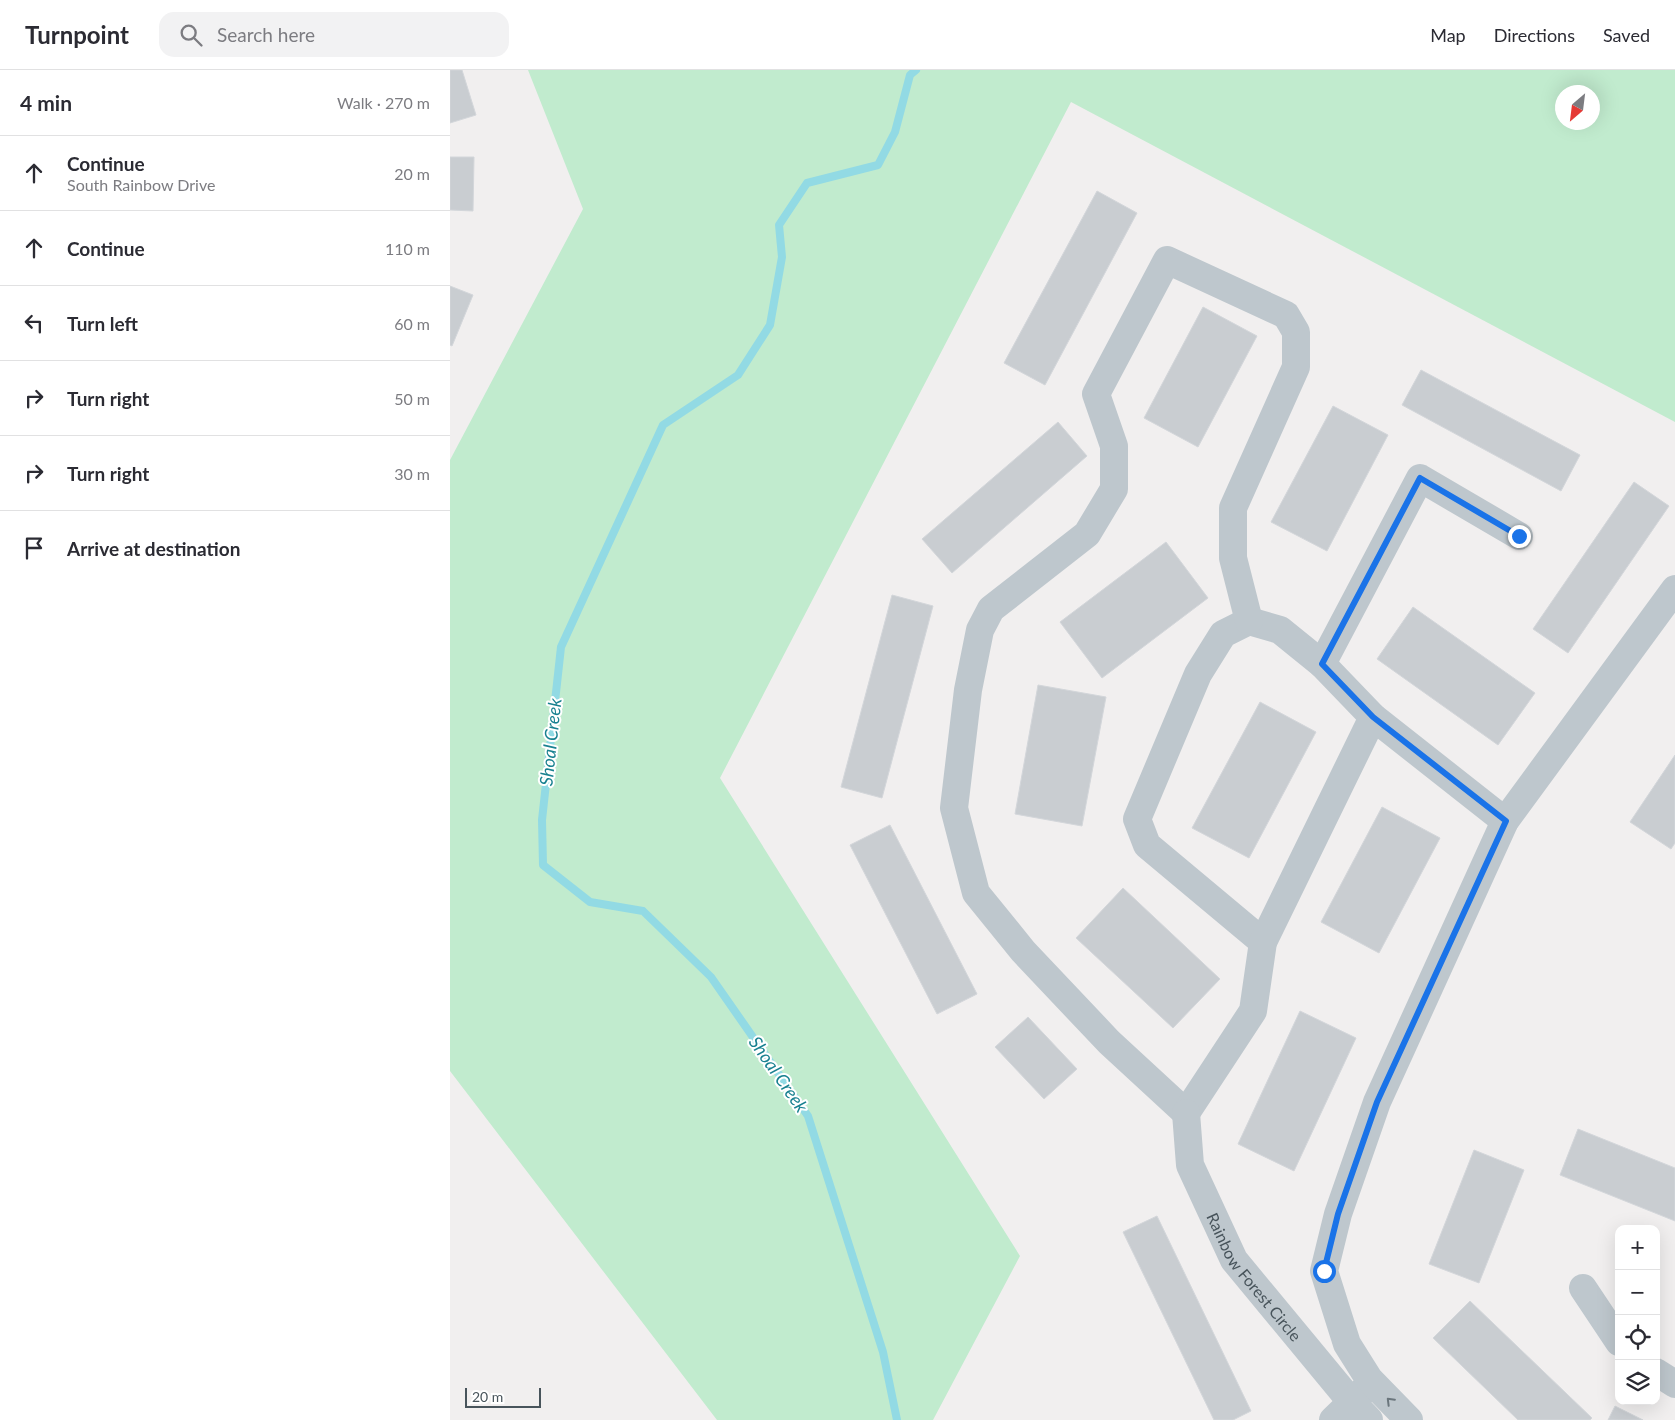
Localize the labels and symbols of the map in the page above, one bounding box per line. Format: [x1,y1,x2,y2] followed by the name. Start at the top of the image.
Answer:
[1555,85,1600,130] north arrow
[1508,525,1531,548] route end
[534,697,566,787] water label: Shoal Creek
[745,1032,814,1117] water label: Shoal Creek
[1204,1209,1306,1344] street label: Rainbow Forest Circle
[1313,1260,1336,1283] route start
[465,1385,541,1408] scale bar
[1387,1398,1396,1407] one-way arrow

